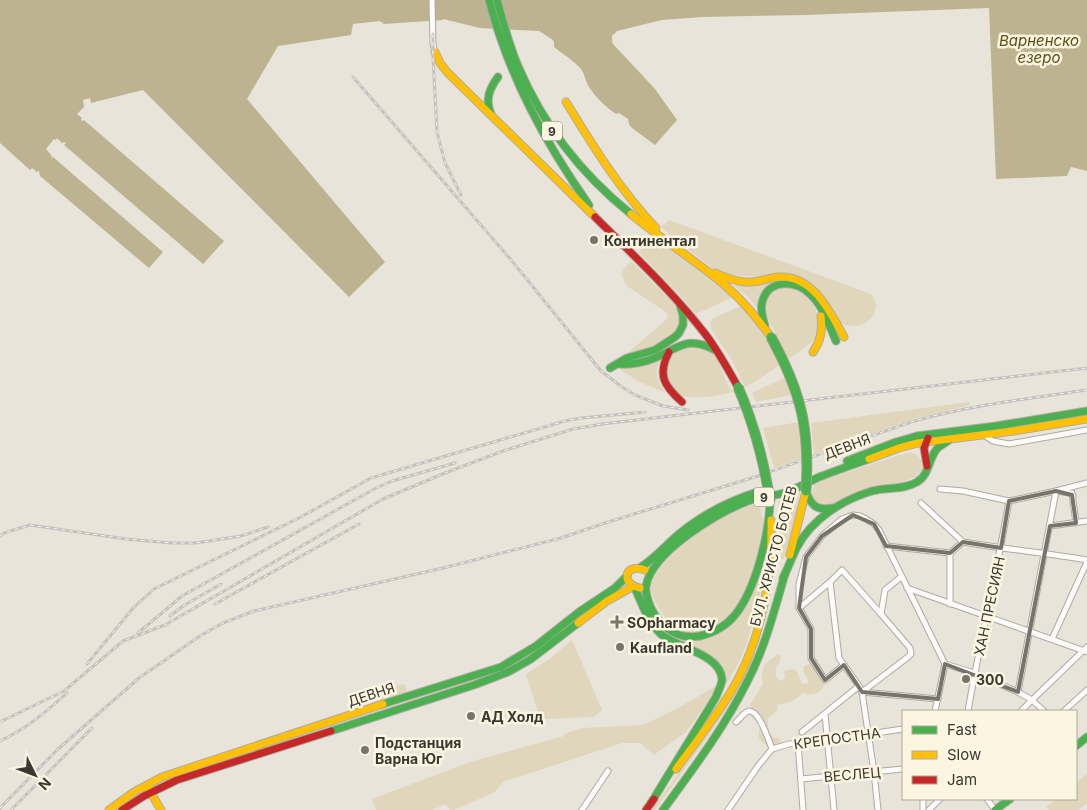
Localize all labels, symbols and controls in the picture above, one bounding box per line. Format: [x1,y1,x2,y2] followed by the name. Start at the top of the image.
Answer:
[999,31,1079,67] water label: Варненско езеро
[542,122,562,140] road number: 9
[604,232,696,249] place label: Континентал
[588,234,600,246] marker: Континентал
[821,429,873,463] street label: ДЕВНЯ
[746,484,800,628] street label: БУЛ. ХРИСТО БОТЕВ
[754,488,774,507] road number: 9
[970,555,1008,657] street label: ХАН ПРЕСИЯН
[627,614,716,631] place label: SOpharmacy
[611,616,623,628] marker: SOpharmacy
[630,639,692,656] place label: Kaufland
[614,641,626,653] marker: Kaufland
[976,671,1004,688] place label: 300
[960,673,972,685] marker: 300
[345,678,397,710] street label: ДЕВНЯ
[481,708,543,725] place label: АД Холд
[465,710,477,722] marker: АД Холд
[902,710,1077,800] legend
[947,720,977,739] text: Fast
[793,723,882,752] street label: КРЕПОСТНА
[375,734,461,767] place label: Подстанция Варна Юг
[359,744,371,756] marker: Подстанция Варна Юг
[947,745,981,764] text: Slow
[10,750,60,800] north arrow
[823,763,881,785] street label: ВЕСЛЕЦ
[947,770,977,789] text: Jam
[35,774,55,794] text: N

